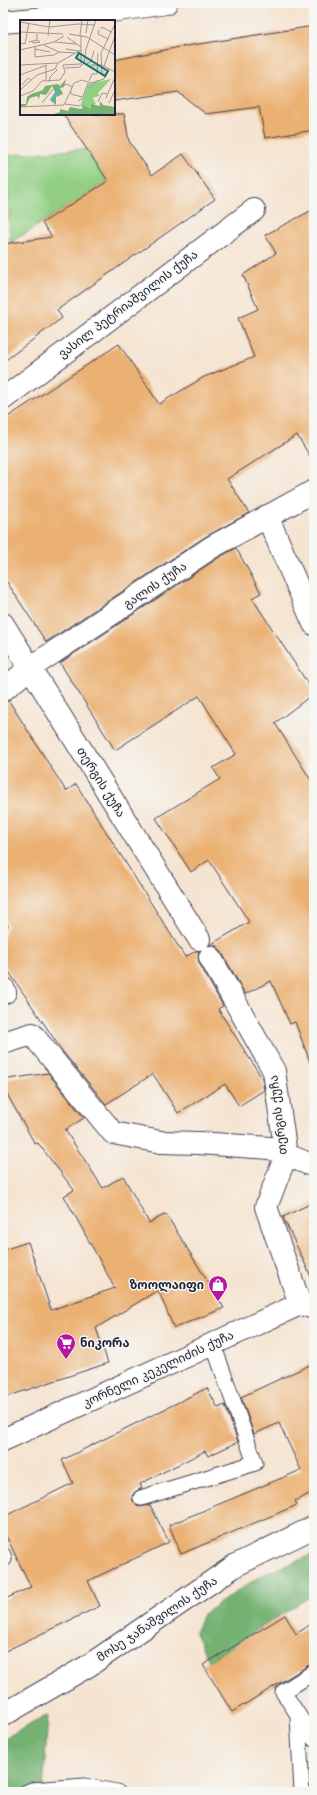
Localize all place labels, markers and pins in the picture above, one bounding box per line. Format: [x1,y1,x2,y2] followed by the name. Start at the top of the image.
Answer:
[207,1274,229,1302] shop icon: ზოოლაიფი
[130,1275,204,1293] place label: ზოოლაიფი
[55,1332,77,1360] supermarket icon: ნიკორა
[80,1333,129,1351] place label: ნიკორა

